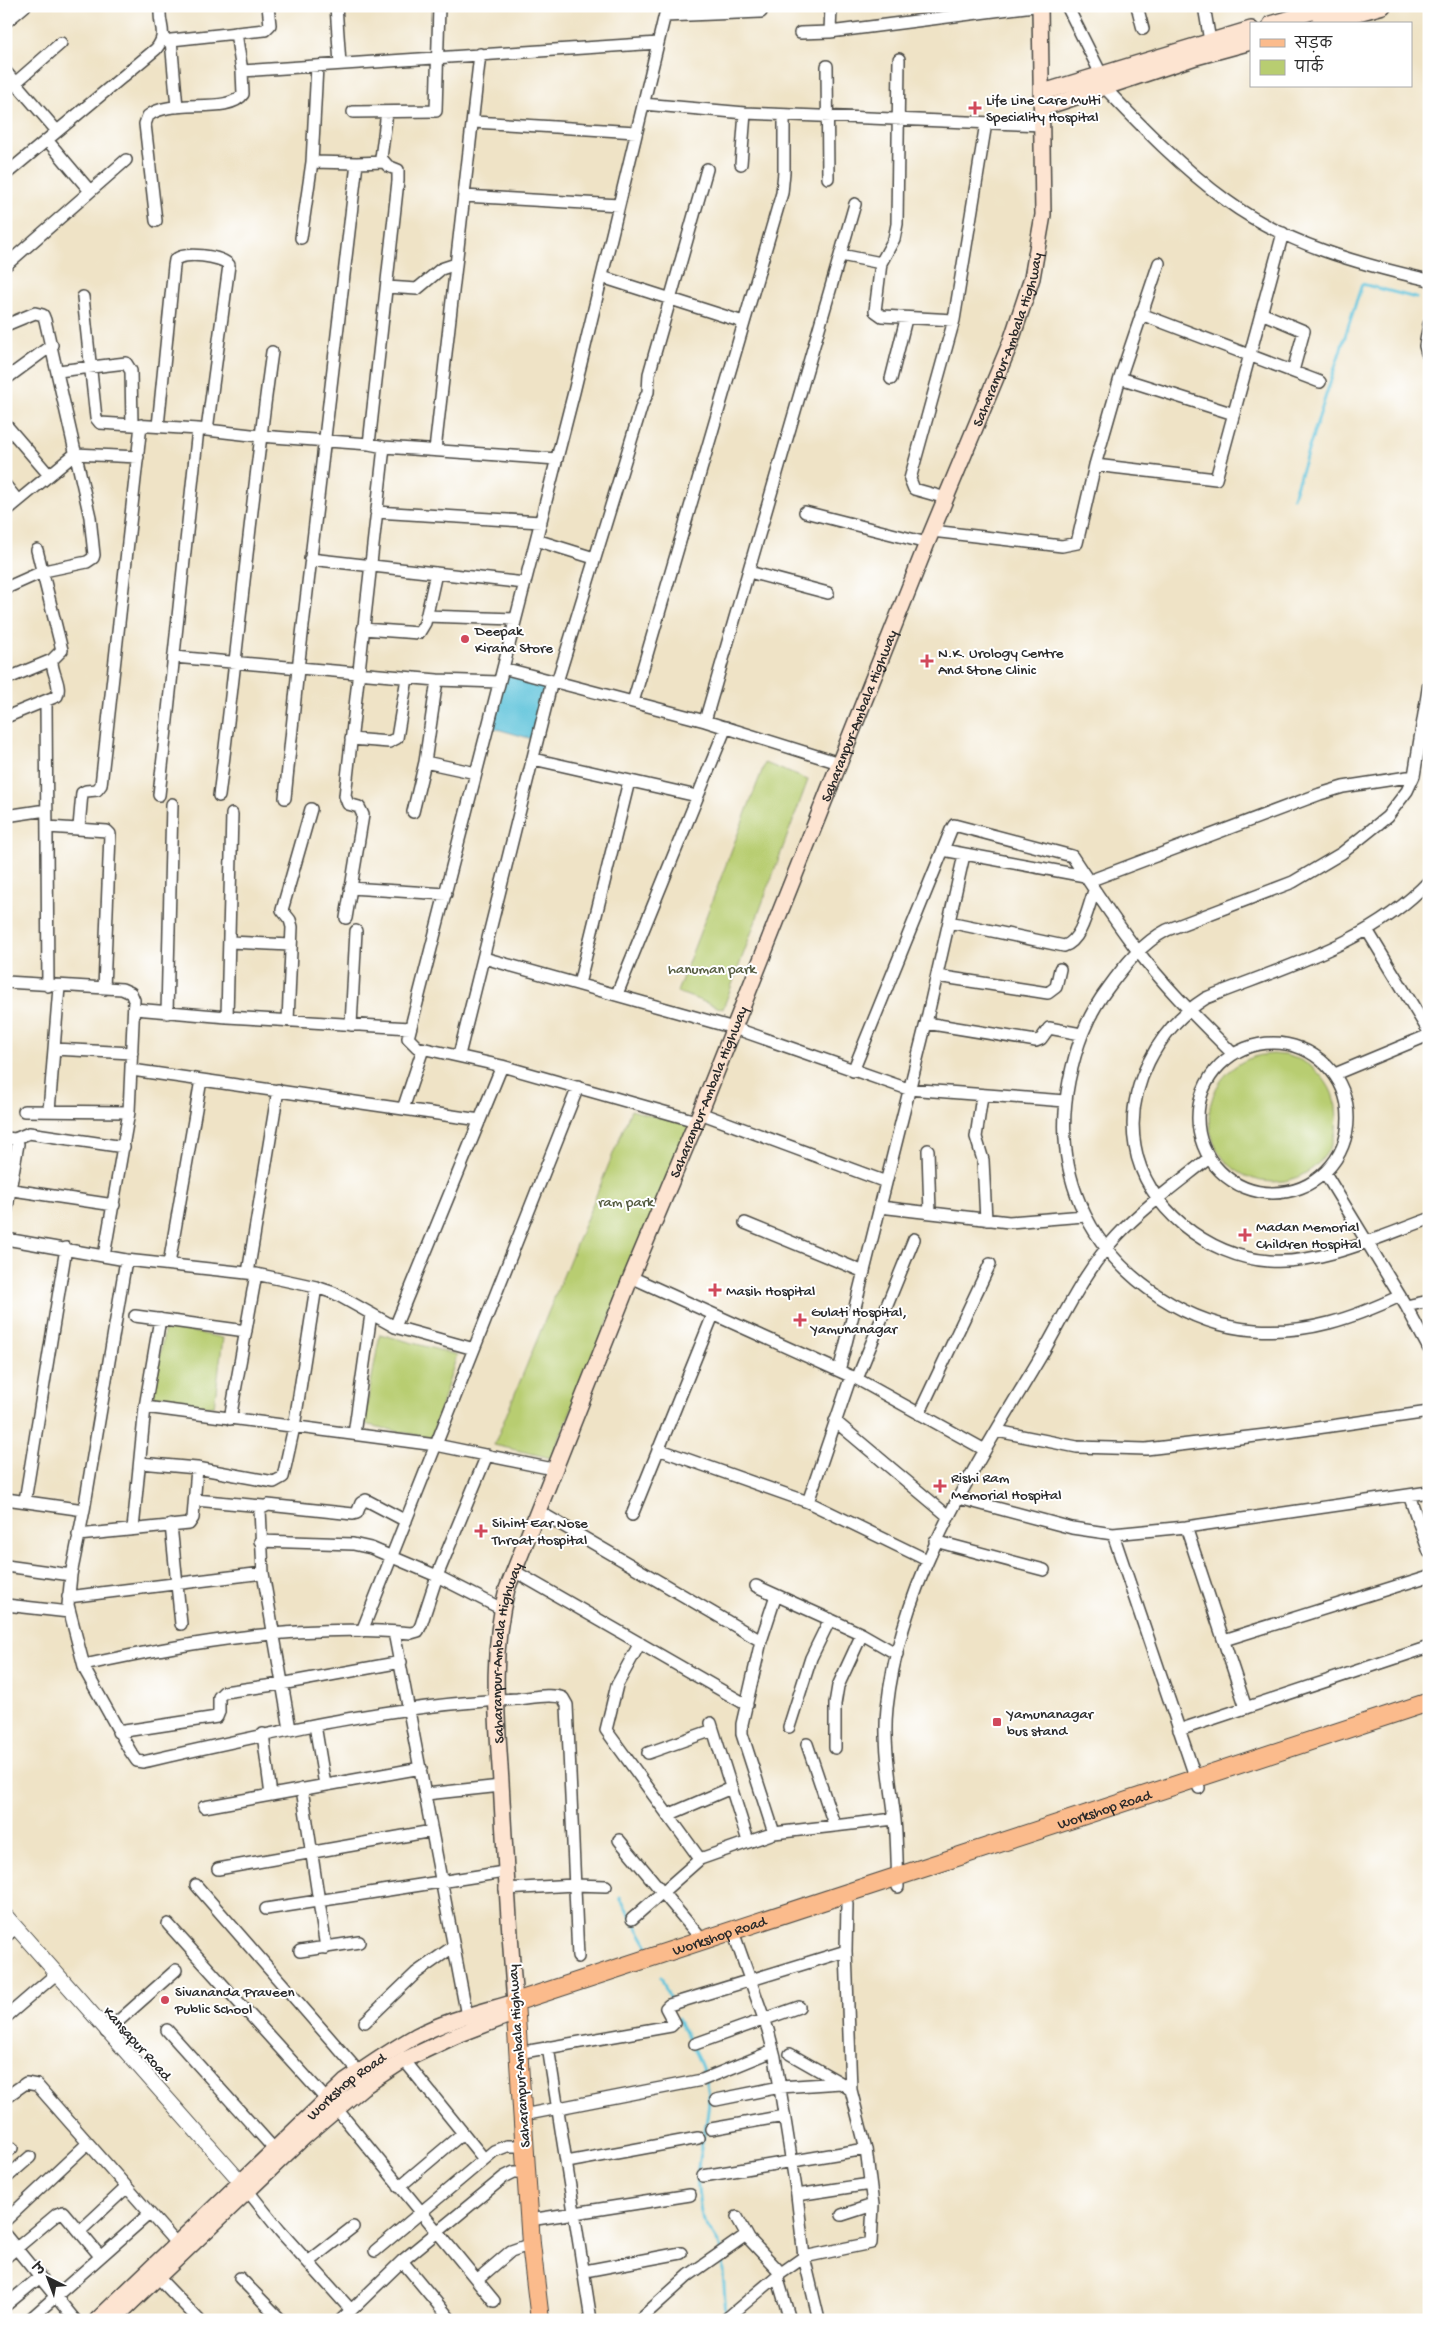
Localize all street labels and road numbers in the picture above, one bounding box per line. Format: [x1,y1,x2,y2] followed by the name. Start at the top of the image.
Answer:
[970,251,1047,430] street label: Saharanpur-Ambala Highway
[818,627,903,805] street label: Saharanpur-Ambala Highway
[667,1003,753,1181] street label: Saharanpur-Ambala Highway
[489,1560,528,1744] street label: Saharanpur-Ambala Highway
[1055,1786,1155,1834] street label: Workshop Road
[671,1913,770,1961] street label: Workshop Road
[505,1963,535,2148] street label: Saharanpur-Ambala Highway
[99,2004,175,2086] street label: Kansapur Road
[304,2049,391,2125] street label: Workshop Road

